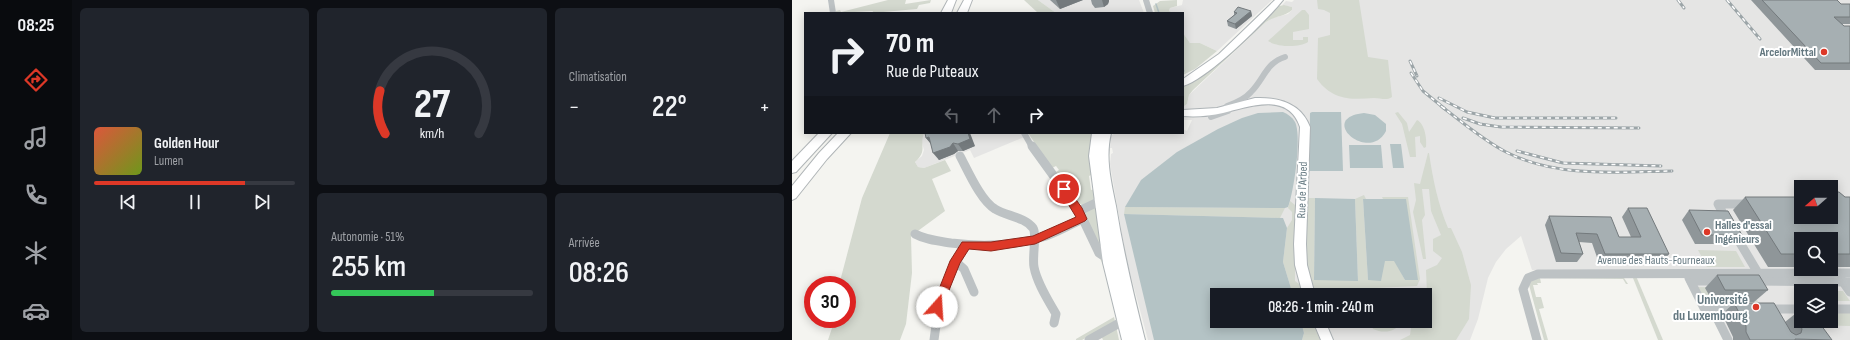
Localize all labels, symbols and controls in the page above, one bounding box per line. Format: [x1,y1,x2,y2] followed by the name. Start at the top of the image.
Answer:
[18,15,54,36] text: 08:25
[886,27,934,60] text: 70 m
[820,28,872,80] icon: right
[1759,45,1816,60] place label: ArcelorMittal
[1819,47,1829,57] marker: ArcelorMittal
[886,61,978,82] text: Rue de Puteaux
[22,66,50,94] icon: directions
[569,69,627,85] text: Climatisation
[414,80,451,129] text: 27
[652,89,687,125] text: 22°
[569,94,579,121] text: −
[759,94,770,121] text: +
[941,104,963,126] icon: left
[983,104,1005,126] icon: ahead
[1025,104,1047,126] icon: right
[22,124,50,152] icon: music
[420,125,444,142] text: km/h
[154,134,219,153] text: Golden Hour
[154,153,183,169] text: Lumen
[1294,161,1311,219] street label: Rue de l'Arbed
[1047,172,1081,206] pin
[1053,178,1075,200] icon: arrive
[1794,180,1838,224] north arrow
[1794,180,1838,328] map controls
[22,181,50,209] icon: phone
[117,191,139,213] icon: previous
[184,191,206,213] icon: pause
[251,191,273,213] icon: next
[1715,218,1772,247] place label: Halles d'essai Ingénieurs
[1702,227,1712,237] marker: Halles d'essai Ingénieurs
[331,229,404,245] text: Autonomie · 51%
[1794,232,1838,276] button: search
[569,235,600,251] text: Arrivée
[22,239,50,267] icon: climate
[331,249,406,285] text: 255 km
[1596,253,1715,268] street label: Avenue des Hauts-Fourneaux
[569,255,629,291] text: 08:26
[804,276,856,328] speed limit sign: 30
[1794,284,1838,328] button: layers
[916,286,958,328] position arrow
[1673,291,1748,324] place label: Université du Luxembourg
[22,297,50,325] icon: car
[1268,298,1374,317] text: 08:26 · 1 min · 240 m
[1751,302,1761,312] marker: Université du Luxembourg

